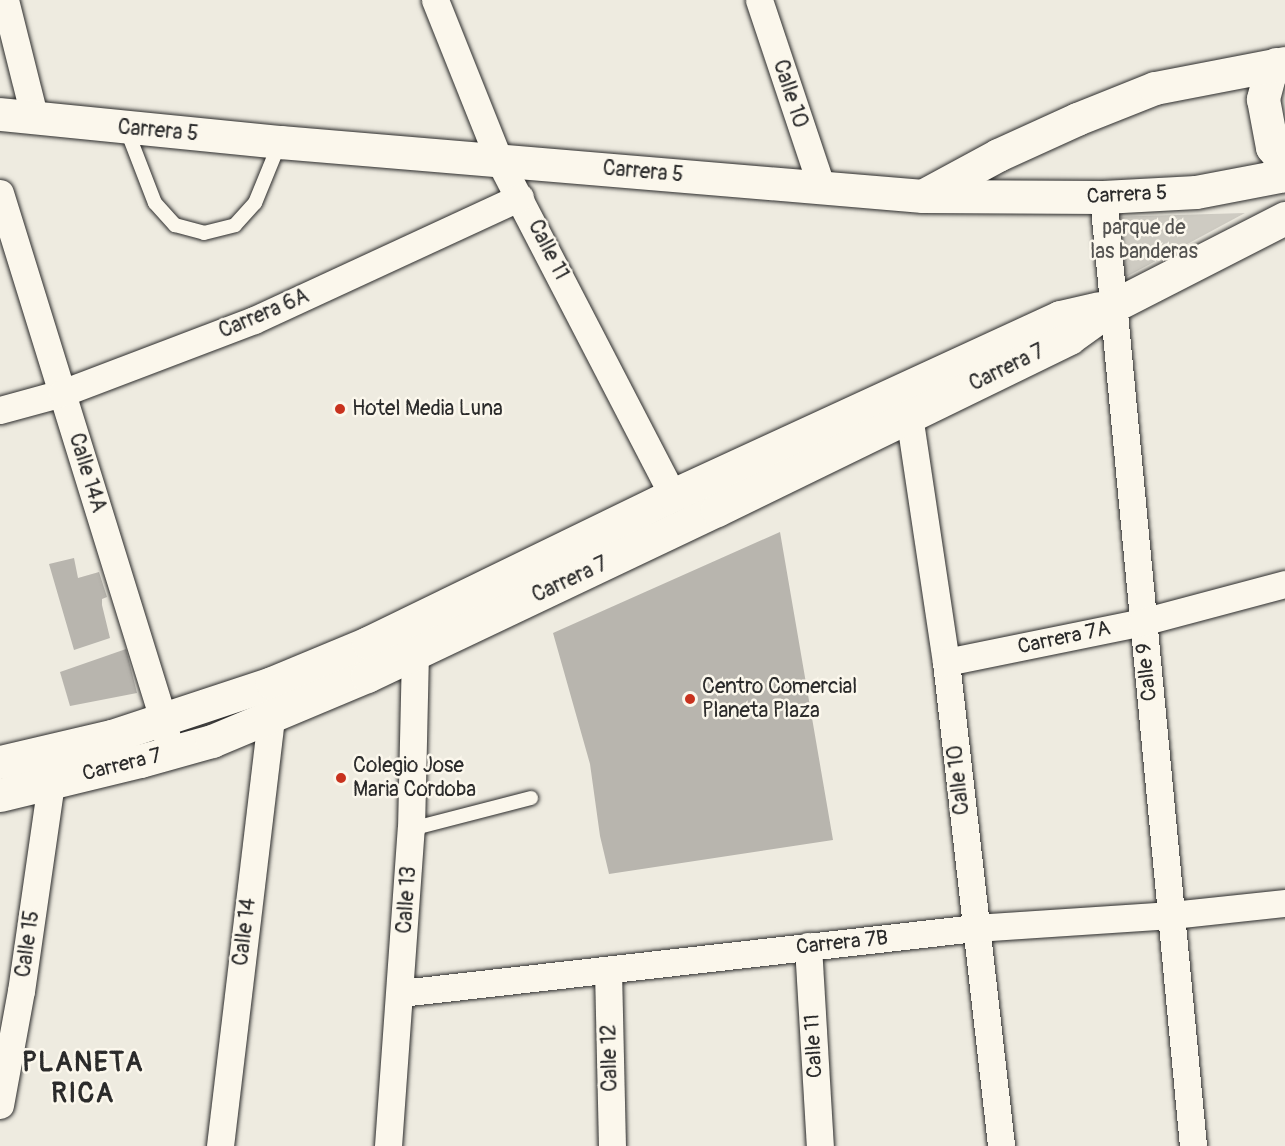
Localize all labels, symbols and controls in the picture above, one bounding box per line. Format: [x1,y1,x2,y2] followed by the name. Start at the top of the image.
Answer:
[767,57,813,131] street label: Calle 10
[117,115,199,147] street label: Carrera 5
[602,156,684,188] street label: Carrera 5
[1086,180,1168,210] street label: Carrera 5
[1090,215,1198,265] park label: parque de las banderas
[522,216,574,284] street label: Calle 11
[215,284,313,344] street label: Carrera 6A
[965,339,1049,397] street label: Carrera 7
[352,396,503,422] place label: Hotel Media Luna
[333,402,347,416] marker: Hotel Media Luna
[63,430,111,516] street label: Calle 14A
[528,552,612,608] street label: Carrera 7
[1015,616,1113,660] street label: Carrera 7A
[1131,642,1163,702] street label: Calle 9
[702,674,857,724] place label: Centro Comercial Planeta Plaza
[683,692,697,706] marker: Centro Comercial Planeta Plaza
[80,743,164,787] street label: Carrera 7
[943,744,975,816] street label: Calle 10
[353,753,476,803] place label: Colegio Jose Maria Cordoba
[334,771,348,785] marker: Colegio Jose Maria Cordoba
[392,865,422,935] street label: Calle 13
[228,897,262,967] street label: Calle 14
[11,909,45,979] street label: Calle 15
[795,926,889,960] street label: Carrera 7B
[800,1013,828,1079] street label: Calle 11
[597,1024,623,1092] street label: Calle 12
[22,1046,144,1109] district label: PLANETA RICA

